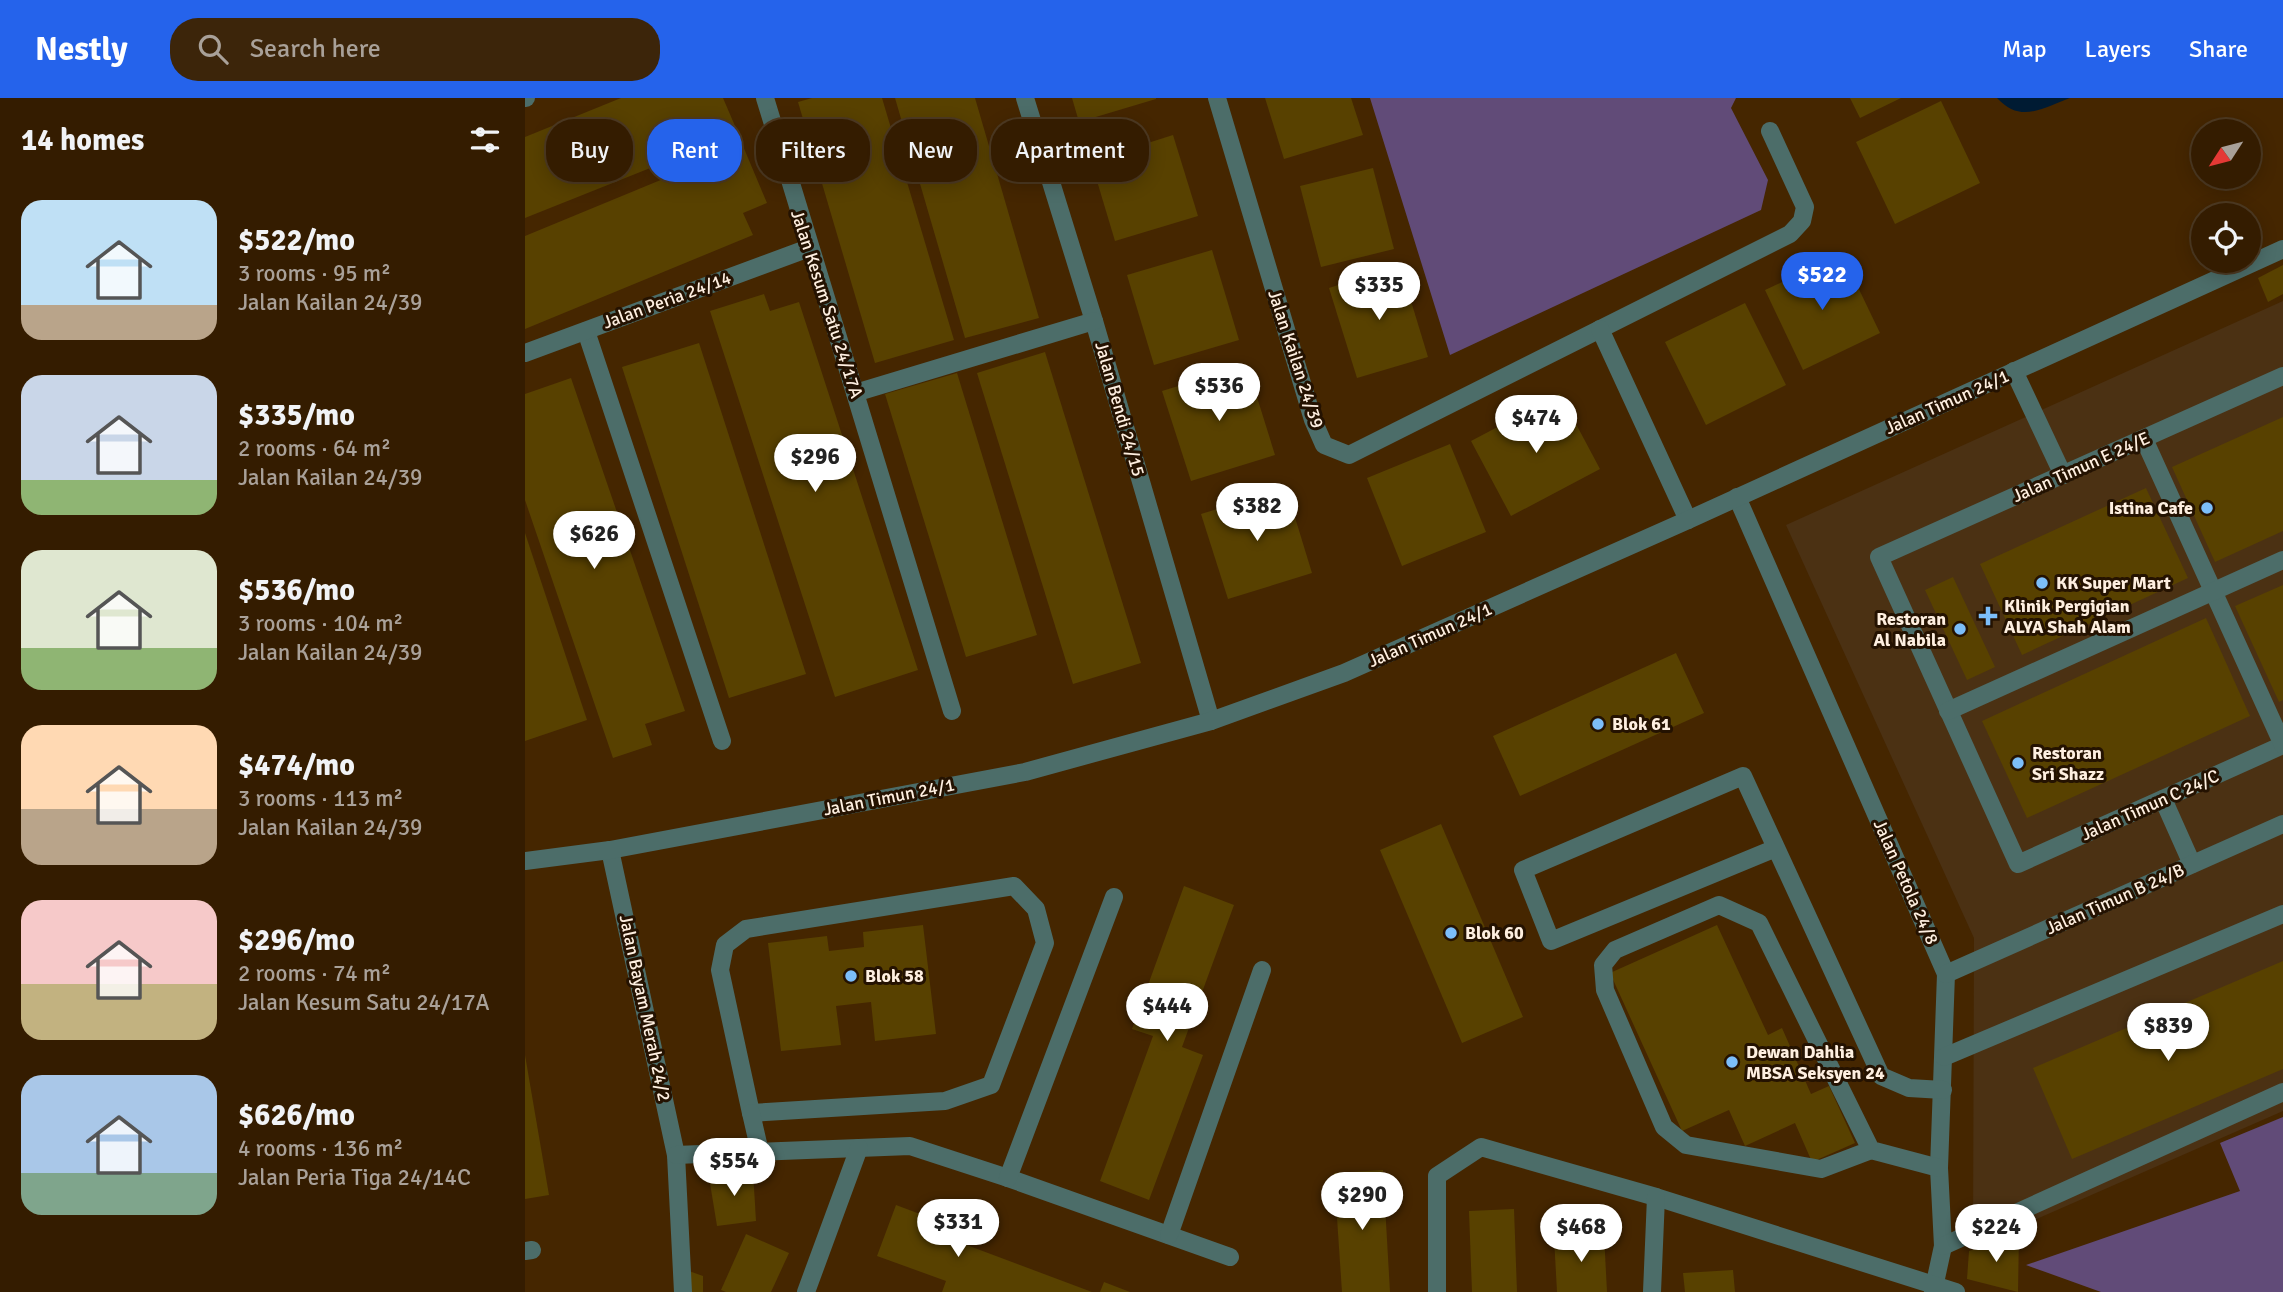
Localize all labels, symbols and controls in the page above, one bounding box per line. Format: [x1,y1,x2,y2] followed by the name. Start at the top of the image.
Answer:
[170,18,660,81] search box
[35,29,128,70] text: Nestly
[194,30,232,68] icon: search
[250,33,381,65] text: Search here
[2002,34,2047,64] text: Map
[2085,34,2151,64] text: Layers
[2189,34,2248,64] text: Share
[546,119,633,182] chip: Buy
[647,119,742,182] chip: Rent
[756,119,870,182] chip: Filters
[884,119,977,182] chip: New
[991,119,1149,182] chip: Apartment
[2191,119,2261,189] north arrow
[2191,119,2261,273] map controls
[466,121,504,159] icon: filters
[21,122,144,159] text: 14 homes
[2191,203,2261,273] button: locate
[786,207,868,401] street label: Jalan Kesum Satu 24/17A
[238,222,355,259] text: $522/mo
[77,228,161,312] icon: home
[1781,252,1863,312] pin: $522
[238,259,391,288] text: 3 rooms · 95 m²
[1797,260,1847,289] text: $522
[1338,262,1420,322] pin: $335
[600,266,734,333] street label: Jalan Peria 24/14
[1354,270,1404,299] text: $335
[1263,287,1329,431] street label: Jalan Kailan 24/39
[238,288,423,317] text: Jalan Kailan 24/39
[1090,339,1150,479] street label: Jalan Bendi 24/15
[1178,364,1260,423] pin: $536
[1882,365,2012,439] street label: Jalan Timun 24/1
[1194,371,1244,400] text: $536
[1495,396,1577,455] pin: $474
[238,397,355,434] text: $335/mo
[77,403,161,487] icon: home
[1511,403,1561,432] text: $474
[2009,427,2153,507] street label: Jalan Timun E 24/E
[238,434,391,463] text: 2 rooms · 64 m²
[774,434,856,494] pin: $296
[790,442,840,471] text: $296
[238,463,423,492] text: Jalan Kailan 24/39
[1216,484,1298,543] pin: $382
[1232,491,1282,520] text: $382
[2109,497,2193,519] place label: Istina Cafe
[2199,500,2215,516] marker: Istina Cafe
[553,512,635,571] pin: $626
[569,519,619,548] text: $626
[238,572,355,609] text: $536/mo
[2056,572,2171,594] place label: KK Super Mart
[2034,575,2050,591] marker: KK Super Mart
[77,578,161,662] icon: home
[2004,595,2131,638] place label: Klinik Pergigian ALYA Shah Alam
[1365,598,1495,672] street label: Jalan Timun 24/1
[1978,606,1998,626] marker: Klinik Pergigian ALYA Shah Alam
[1873,608,1946,651] place label: Restoran Al Nabila
[238,609,403,638] text: 3 rooms · 104 m²
[1952,621,1968,637] marker: Restoran Al Nabila
[238,638,423,667] text: Jalan Kailan 24/39
[1612,713,1671,735] place label: Blok 61
[1590,716,1606,732] marker: Blok 61
[2032,742,2104,785] place label: Restoran Sri Shazz
[238,747,355,784] text: $474/mo
[77,753,161,837] icon: home
[2010,755,2026,771] marker: Restoran Sri Shazz
[2078,765,2223,845] street label: Jalan Timun C 24/C
[821,773,957,821] street label: Jalan Timun 24/1
[238,784,403,813] text: 3 rooms · 113 m²
[238,813,423,842] text: Jalan Kailan 24/39
[1869,816,1943,948] street label: Jalan Petola 24/8
[2042,859,2188,939] street label: Jalan Timun B 24/B
[614,913,676,1103] street label: Jalan Bayam Merah 24/2
[238,922,355,959] text: $296/mo
[1465,922,1524,944] place label: Blok 60
[1443,925,1459,941] marker: Blok 60
[77,928,161,1012] icon: home
[238,959,391,988] text: 2 rooms · 74 m²
[865,965,924,987] place label: Blok 58
[843,968,859,984] marker: Blok 58
[1126,984,1208,1043] pin: $444
[238,988,490,1017] text: Jalan Kesum Satu 24/17A
[1142,991,1192,1020] text: $444
[2127,1004,2209,1063] pin: $839
[2143,1011,2193,1040] text: $839
[1746,1041,1885,1084] place label: Dewan Dahlia MBSA Seksyen 24
[1724,1054,1740,1070] marker: Dewan Dahlia MBSA Seksyen 24
[238,1097,355,1134] text: $626/mo
[77,1103,161,1187] icon: home
[238,1134,403,1163] text: 4 rooms · 136 m²
[693,1138,775,1198] pin: $554
[709,1146,759,1175] text: $554
[238,1163,471,1192] text: Jalan Peria Tiga 24/14C
[1321,1172,1403,1232] pin: $290
[1337,1180,1387,1209] text: $290
[917,1200,999,1259] pin: $331
[1540,1204,1622,1264] pin: $468
[1955,1204,2037,1264] pin: $224
[933,1207,983,1236] text: $331
[1556,1212,1606,1241] text: $468
[1971,1212,2021,1241] text: $224

